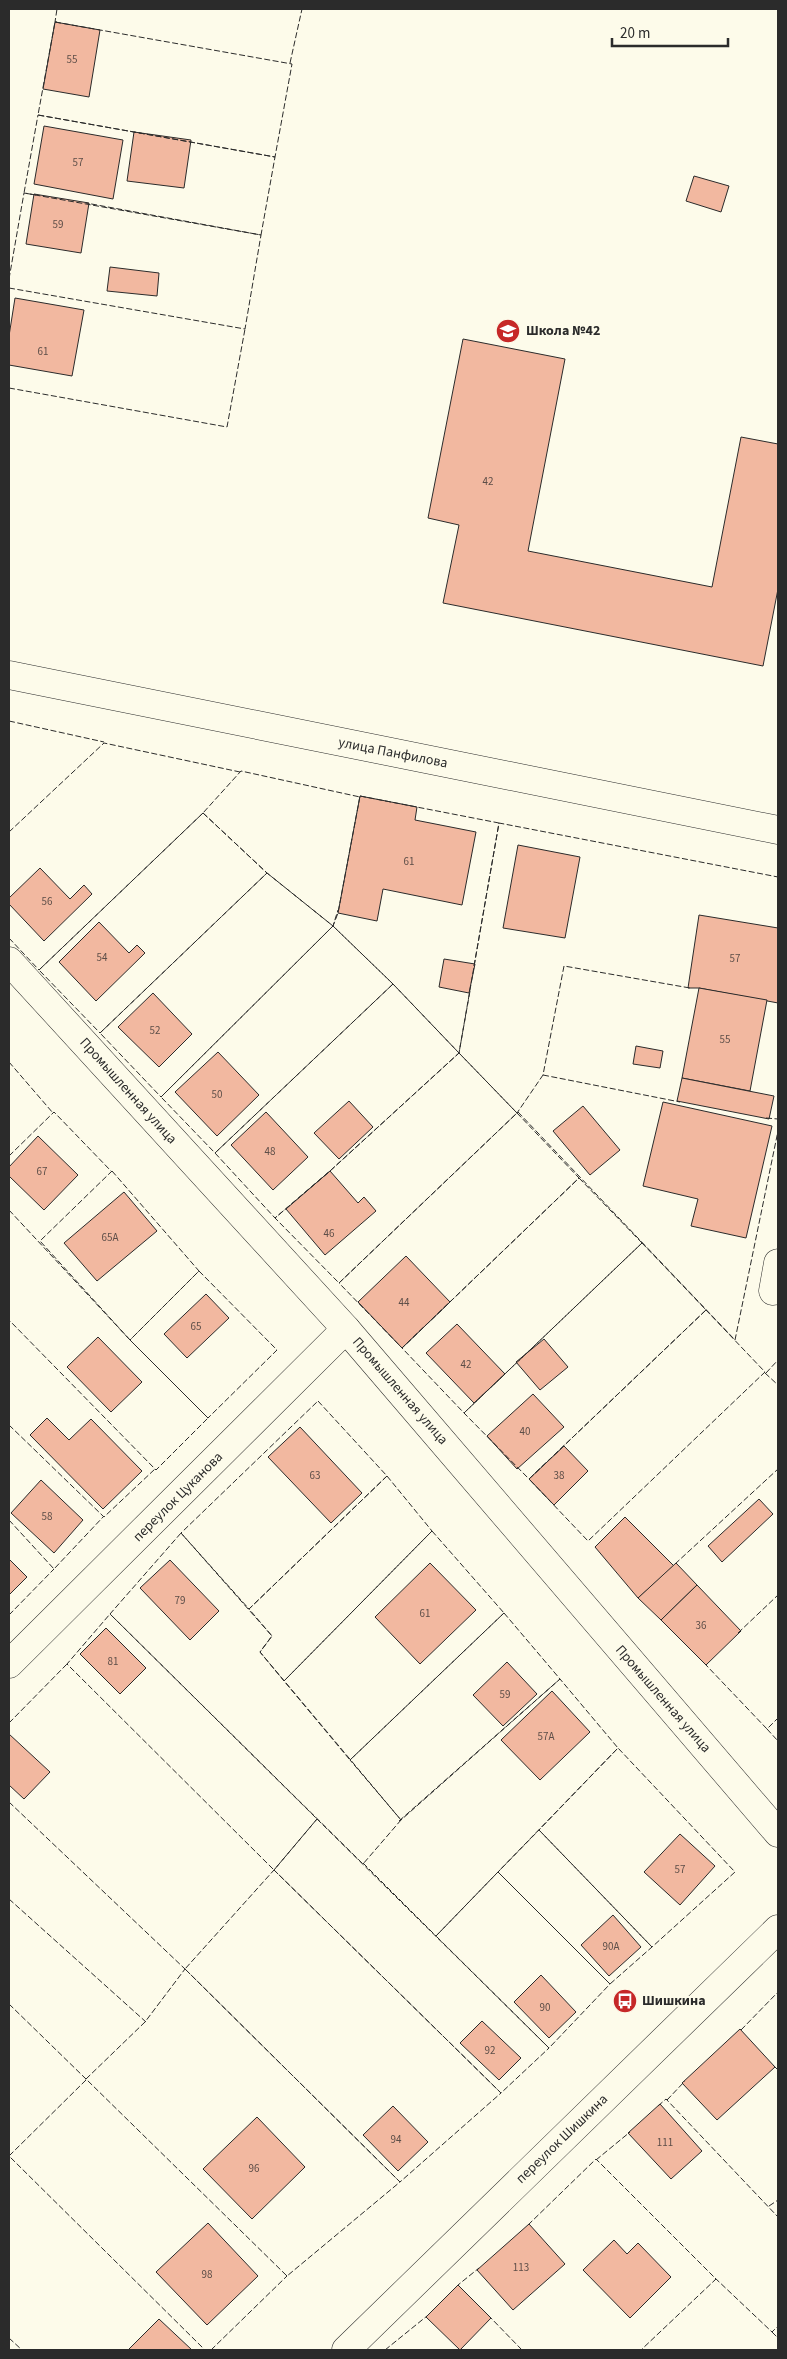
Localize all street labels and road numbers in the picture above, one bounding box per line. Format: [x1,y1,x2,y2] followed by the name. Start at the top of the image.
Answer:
[337,733,449,773] street label: улица Панфилова
[75,1033,181,1149] street label: Промышленная улица
[347,1333,453,1449] street label: Промышленная улица
[129,1448,227,1546] street label: переулок Цуканова
[610,1641,716,1757] street label: Промышленная улица
[511,2090,613,2188] street label: переулок Шишкина

